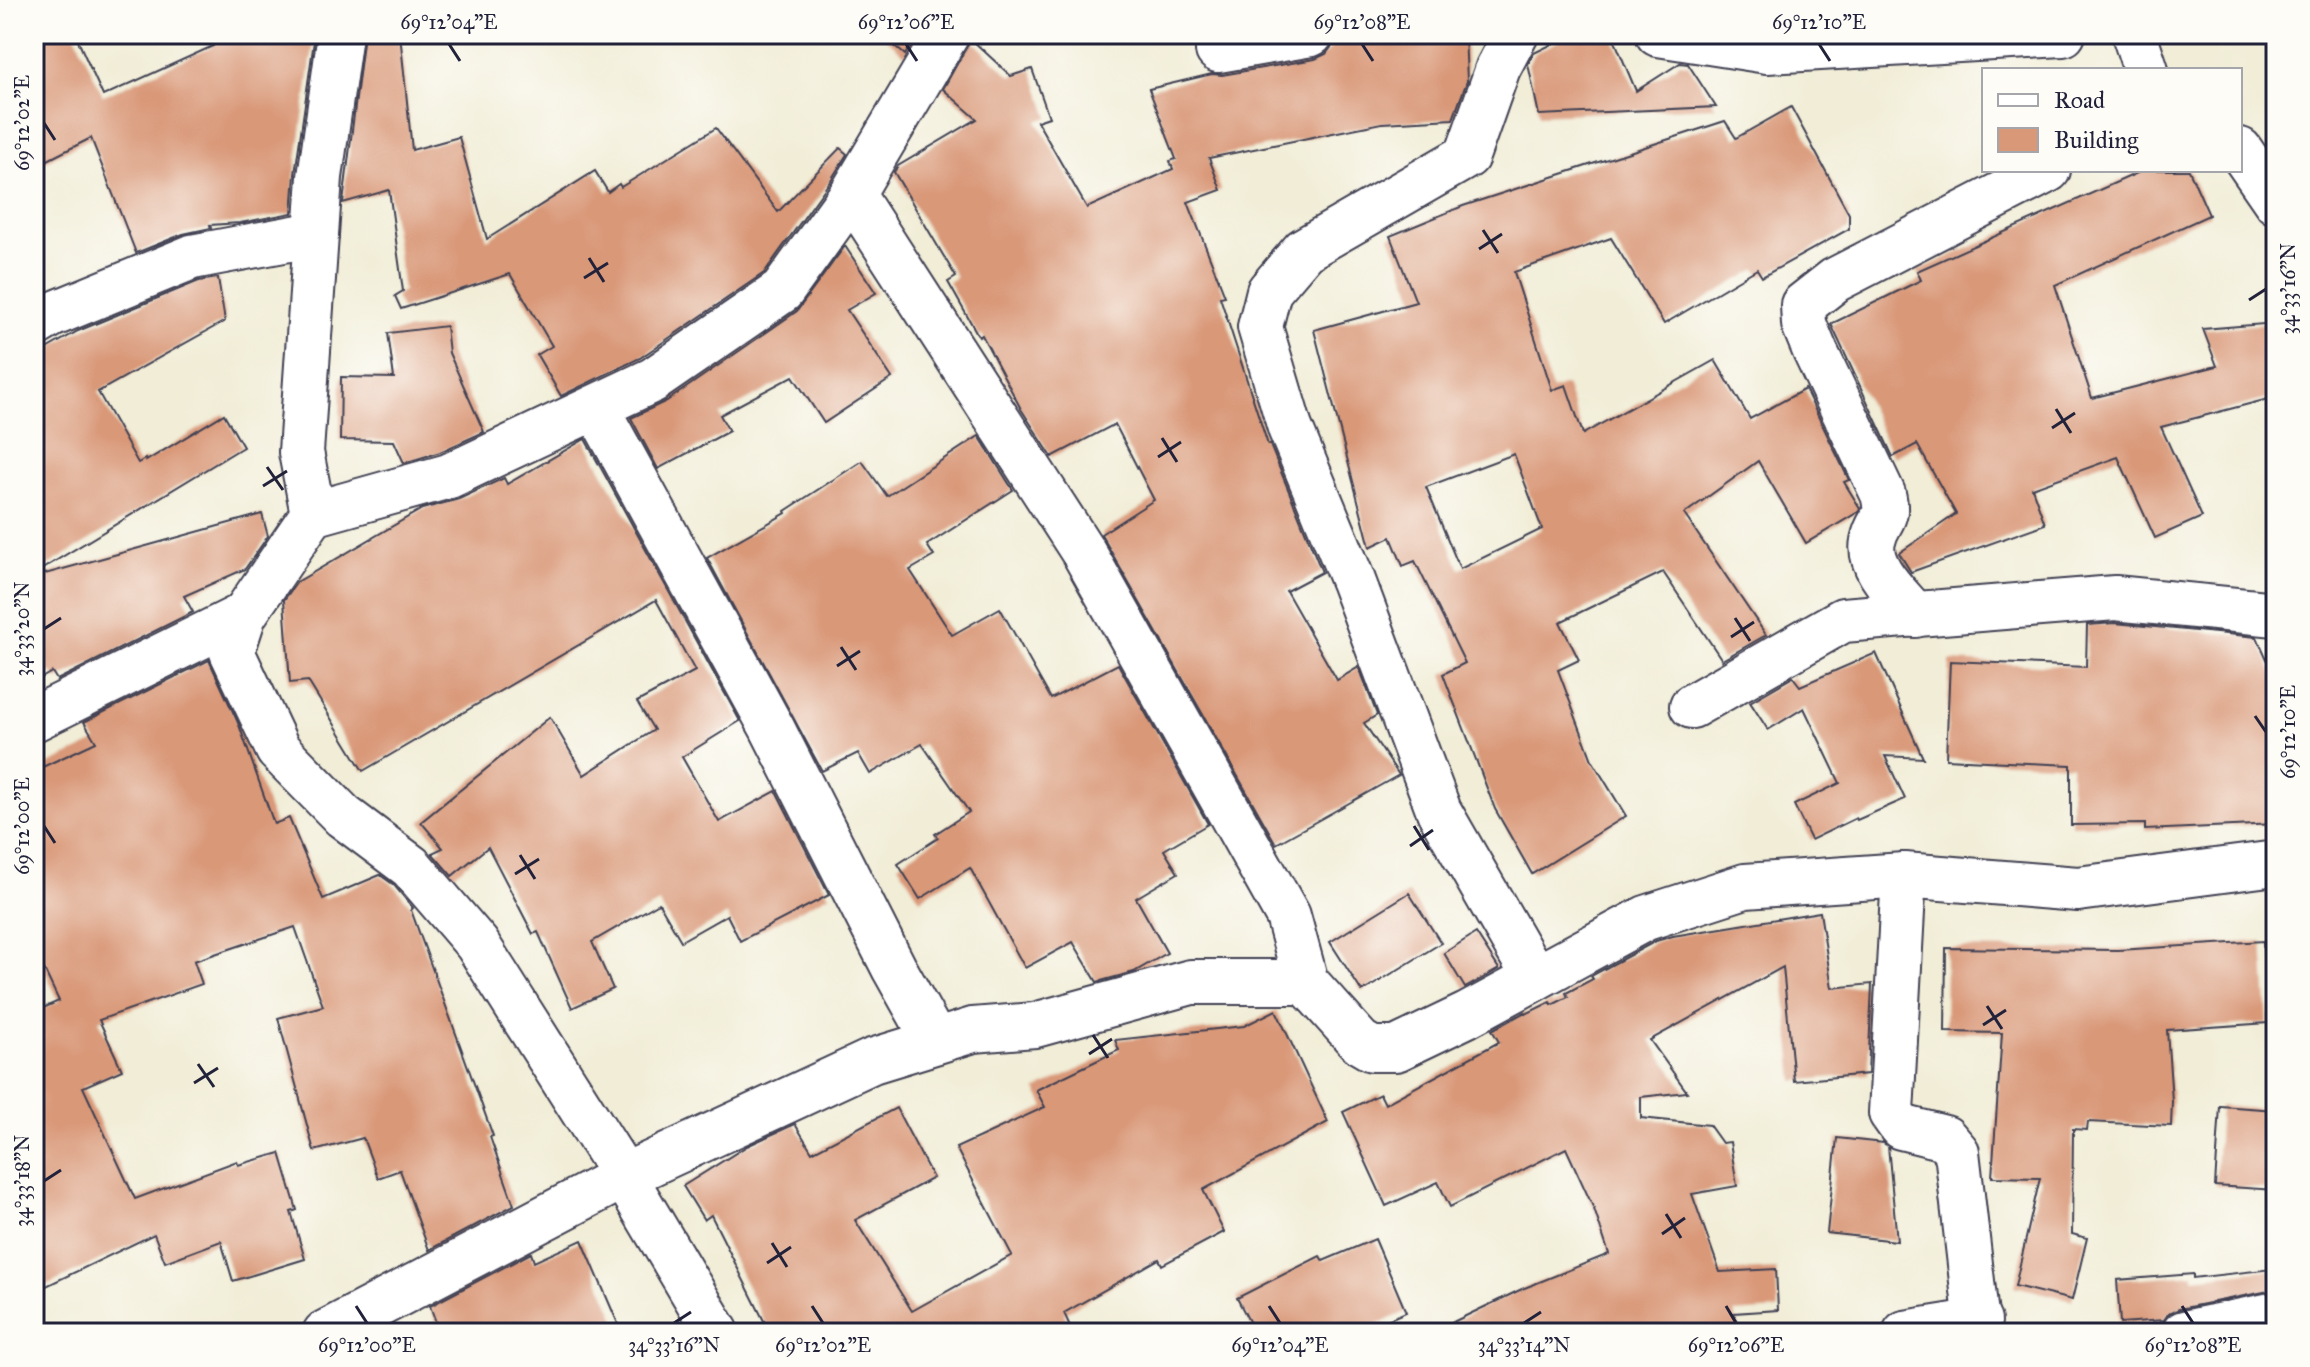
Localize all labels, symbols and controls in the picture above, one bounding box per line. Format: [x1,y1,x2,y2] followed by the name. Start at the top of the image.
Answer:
[400,10,498,34] text: 69°12'04"E
[858,10,954,34] text: 69°12'06"E
[1314,10,1410,34] text: 69°12'08"E
[1772,10,1866,34] text: 69°12'10"E
[1982,68,2242,172] legend
[10,75,34,171] text: 69°12'02"E
[2054,85,2105,115] text: Road
[2054,125,2139,155] text: Building
[2276,243,2300,335] text: 34°33'16"N
[10,581,34,677] text: 34°33'20"N
[2276,685,2300,779] text: 69°12'10"E
[10,777,34,875] text: 69°12'00"E
[10,1135,34,1227] text: 34°33'18"N
[318,1333,416,1357] text: 69°12'00"E
[628,1333,720,1357] text: 34°33'16"N
[775,1333,871,1357] text: 69°12'02"E
[1231,1333,1329,1357] text: 69°12'04"E
[1478,1333,1570,1357] text: 34°33'14"N
[1688,1333,1784,1357] text: 69°12'06"E
[2145,1333,2241,1357] text: 69°12'08"E

